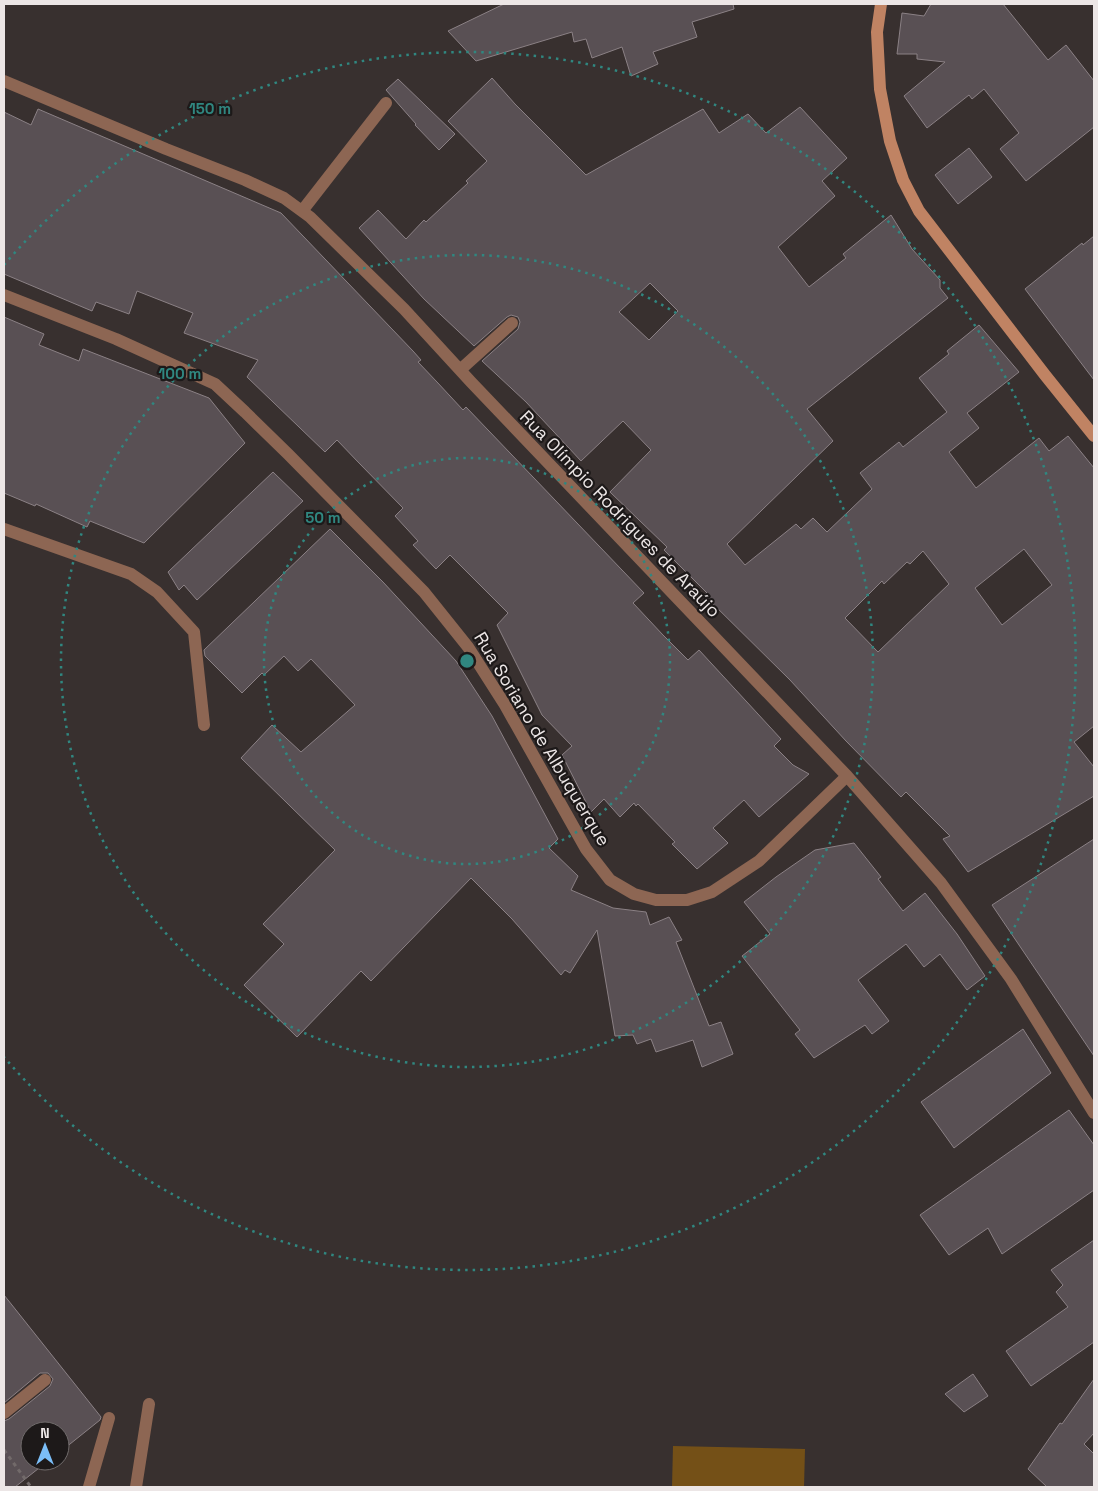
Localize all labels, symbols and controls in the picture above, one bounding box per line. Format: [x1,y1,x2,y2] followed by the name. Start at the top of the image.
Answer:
[189,99,231,118] text: 150 m
[159,364,201,383] text: 100 m
[515,405,726,622] street label: Rua Olímpio Rodrigues de Araújo
[305,508,341,527] text: 50 m
[469,627,616,850] street label: Rua Soriano de Albuquerque
[458,652,476,670] centre of rings
[20,1421,70,1471] north arrow
[40,1424,50,1442] text: N

